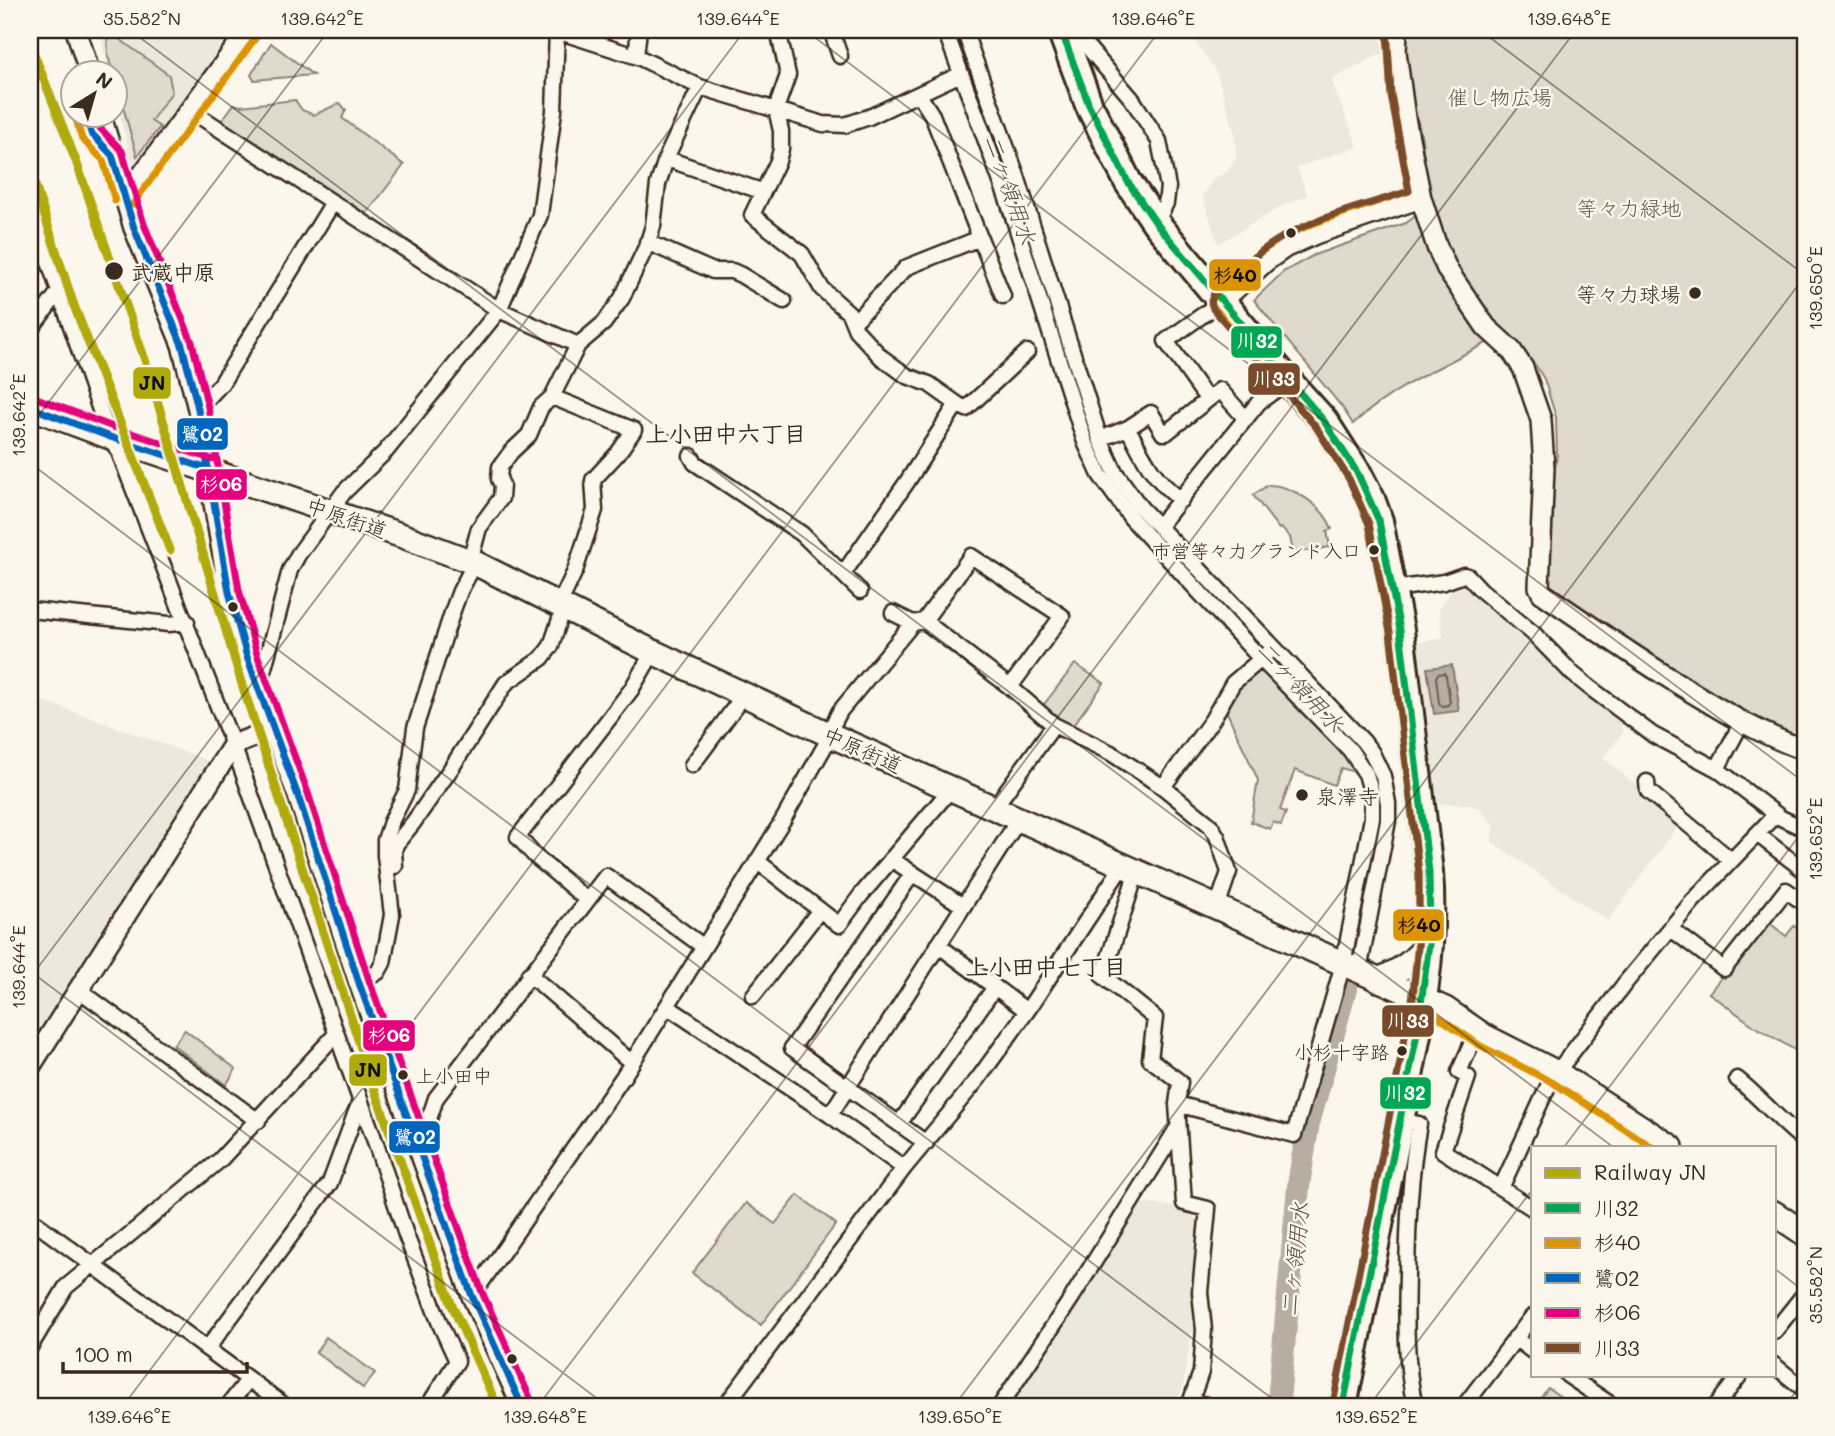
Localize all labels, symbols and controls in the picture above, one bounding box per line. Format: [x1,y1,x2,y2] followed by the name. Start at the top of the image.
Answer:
[103,6,181,30] text: 35.582°N
[280,6,364,30] text: 139.642°E
[696,6,780,30] text: 139.644°E
[1111,6,1195,30] text: 139.646°E
[1527,6,1611,30] text: 139.648°E
[60,60,130,130] north arrow
[91,66,118,94] text: N
[1448,83,1553,110] park label: 催し物広場
[978,130,1044,248] water label: 二ヶ領用水
[1577,194,1682,221] park label: 等々力緑地
[1284,226,1298,240] unlabelled marker
[1803,246,1827,330] text: 139.650°E
[131,258,215,285] place label: 武蔵中原
[1208,258,1262,292] line badge: 杉40
[103,260,125,282] marker: 武蔵中原
[1213,262,1257,287] text: 杉40
[1576,280,1681,307] place label: 等々力球場
[1687,285,1703,301] marker: 等々力球場
[1230,325,1283,359] line badge: 川32
[1236,328,1278,353] text: 川32
[1247,362,1301,396] line badge: 川33
[132,366,172,400] line badge: JN
[1253,366,1295,391] text: 川33
[139,370,165,395] text: JN
[6,373,30,457] text: 139.642°E
[176,417,229,451] line badge: 鷺02
[646,418,807,448] district label: 上小田中六丁目
[181,421,223,446] text: 鷺02
[195,468,248,501] line badge: 杉06
[200,471,242,496] text: 杉06
[303,491,391,543] street label: 中原街道
[1152,538,1361,563] place label: 市営等々力グランド入口
[1367,543,1381,557] marker: 市営等々力グランド入口
[226,600,240,614] unlabelled marker
[1251,634,1351,738] water label: 二ヶ領用水
[819,720,907,778] street label: 中原街道
[1316,782,1379,809] place label: 泉澤寺
[1294,787,1310,803] marker: 泉澤寺
[1803,797,1827,881] text: 139.652°E
[1392,908,1445,942] line badge: 杉40
[1397,912,1441,937] text: 杉40
[6,925,30,1009] text: 139.644°E
[966,951,1127,981] district label: 上小田中七丁目
[1381,1004,1435,1038] line badge: 川33
[1387,1008,1429,1033] text: 川33
[362,1019,416,1052] line badge: 杉06
[368,1022,410,1047] text: 杉06
[1294,1039,1389,1064] place label: 小杉十字路
[1395,1044,1409,1058] marker: 小杉十字路
[348,1053,388,1087] line badge: JN
[355,1057,381,1082] text: JN
[416,1063,492,1088] place label: 上小田中
[396,1068,410,1082] marker: 上小田中
[1379,1076,1432,1110] line badge: 川32
[1384,1080,1426,1105] text: 川32
[388,1120,441,1154] line badge: 鷺02
[394,1124,436,1149] text: 鷺02
[1531,1146,1776,1376] legend
[1594,1158,1706,1185] text: Railway JN
[1594,1194,1639,1221] text: 川32
[1273,1200,1315,1318] water label: 二ヶ領用水
[1594,1228,1640,1255] text: 杉40
[1803,1246,1827,1324] text: 35.582°N
[1594,1264,1640,1291] text: 鷺02
[1594,1298,1641,1325] text: 杉06
[63,1331,247,1375] scale bar
[1594,1334,1640,1361] text: 川33
[74,1340,133,1367] text: 100 m
[505,1352,519,1366] unlabelled marker
[87,1404,171,1428] text: 139.646°E
[503,1404,587,1428] text: 139.648°E
[918,1404,1002,1428] text: 139.650°E
[1334,1404,1418,1428] text: 139.652°E

